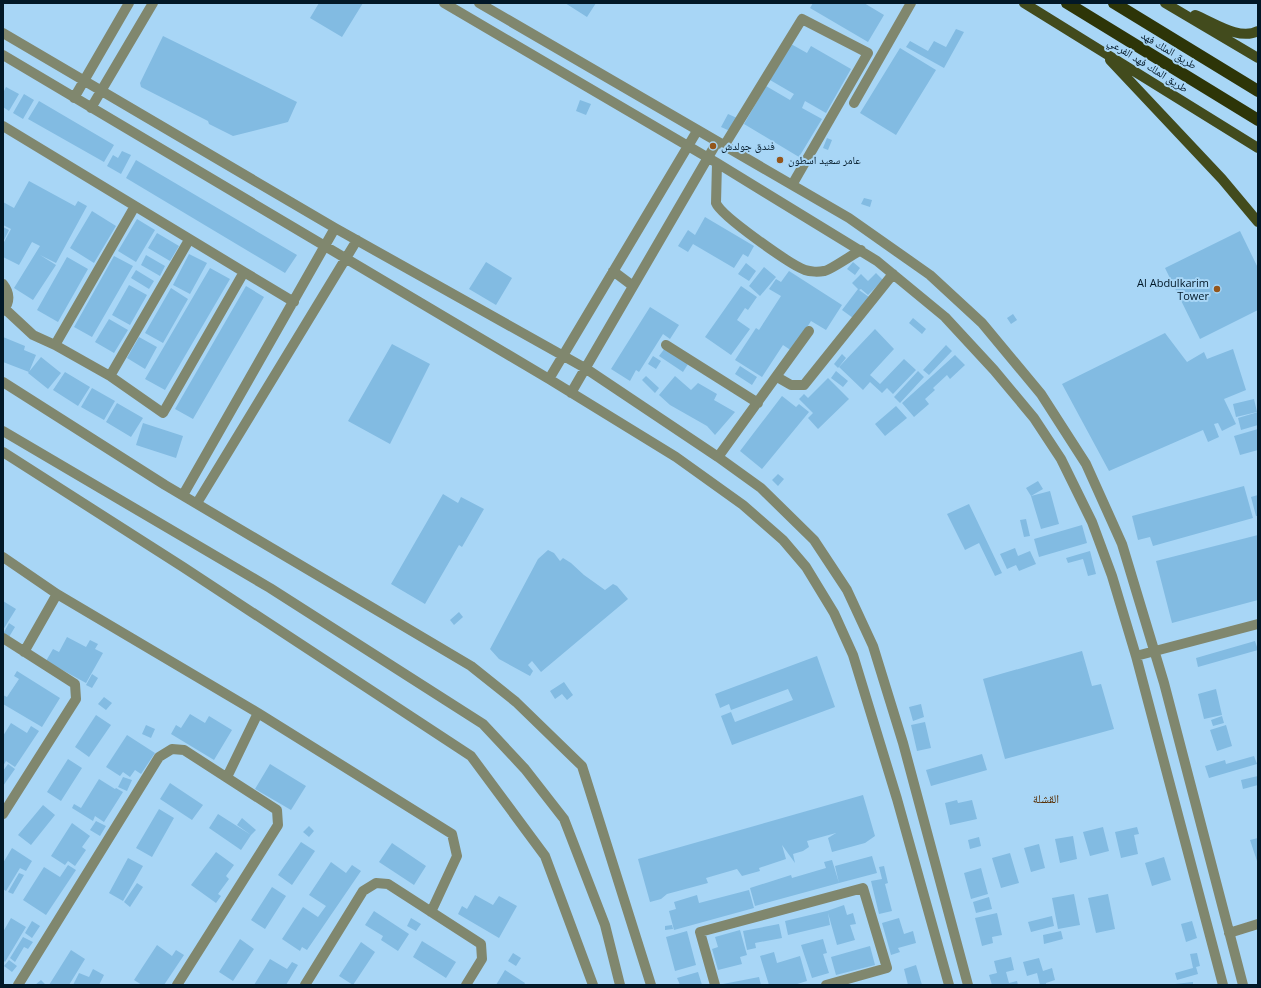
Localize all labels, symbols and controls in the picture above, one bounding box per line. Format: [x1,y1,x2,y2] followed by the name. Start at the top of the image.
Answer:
[1139,27,1200,72] street label: طريق الملك فهد
[1104,34,1191,97] street label: طريق الملك فهد الفرعي
[721,138,775,153] place label: فندق جولدش
[708,141,718,151] marker: فندق جولدش
[788,152,861,167] place label: عامر سعيد اسطون
[775,155,785,165] marker: عامر سعيد اسطون
[1137,275,1210,303] place label: Al Abdulkarim Tower
[1212,284,1222,294] marker: Al Abdulkarim Tower
[1033,790,1059,807] district label: القشلة

